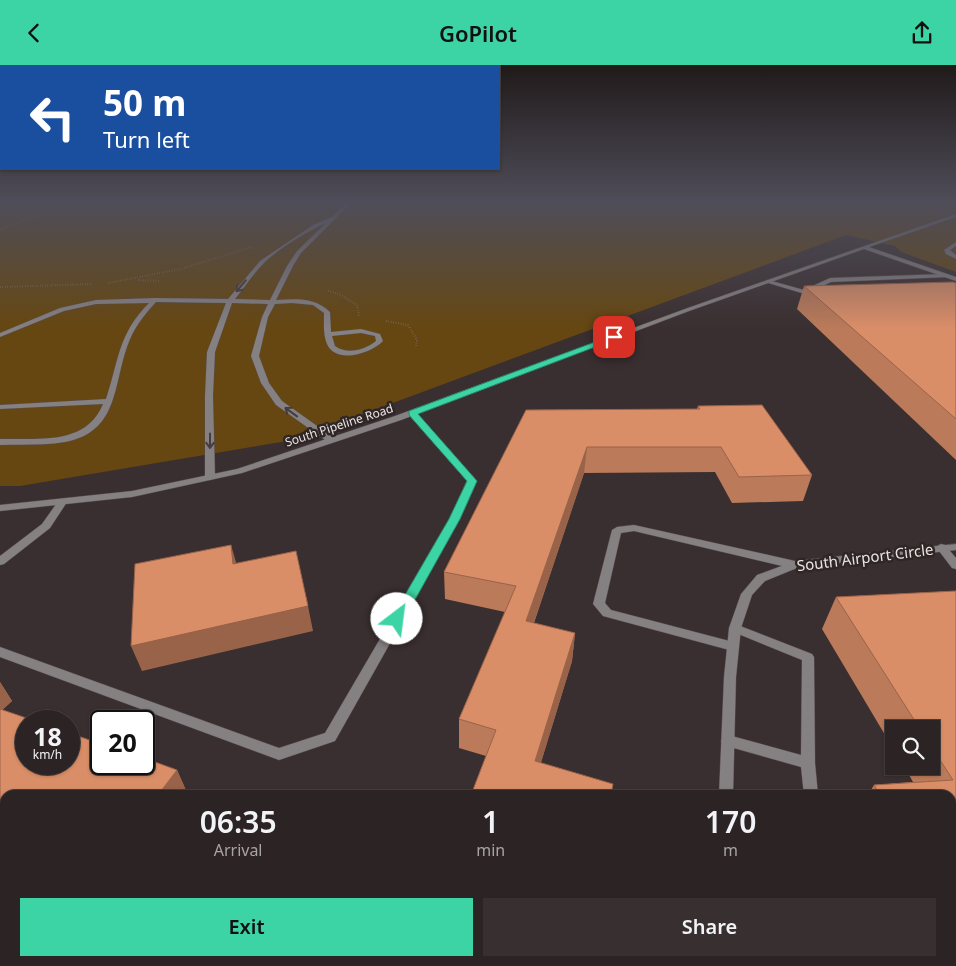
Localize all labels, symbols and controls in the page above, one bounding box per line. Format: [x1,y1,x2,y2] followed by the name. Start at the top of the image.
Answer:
[439,18,517,48] text: GoPilot
[20,19,48,47] icon: back
[908,19,936,47] icon: share
[103,79,186,126] text: 50 m
[20,85,85,150] icon: left
[103,124,190,154] text: Turn left
[236,280,247,293] one-way arrow
[593,316,635,358] pin
[600,323,628,351] icon: arrive
[283,399,395,451] street label: South Pipeline Road
[284,407,298,417] one-way arrow
[205,433,215,449] one-way arrow
[796,539,934,575] street label: South Airport Circle
[370,592,422,644] position arrow
[90,710,155,775] speed limit sign: 20
[33,719,62,753] text: 18
[885,720,940,775] map controls
[885,720,940,775] button: search
[33,746,62,763] text: km/h
[200,801,277,842] text: 06:35
[482,801,499,842] text: 1
[705,801,756,842] text: 170
[214,839,263,861] text: Arrival
[476,839,505,861] text: min
[723,839,738,861] text: m
[20,898,473,956] button: Exit
[483,898,936,956] button: Share

